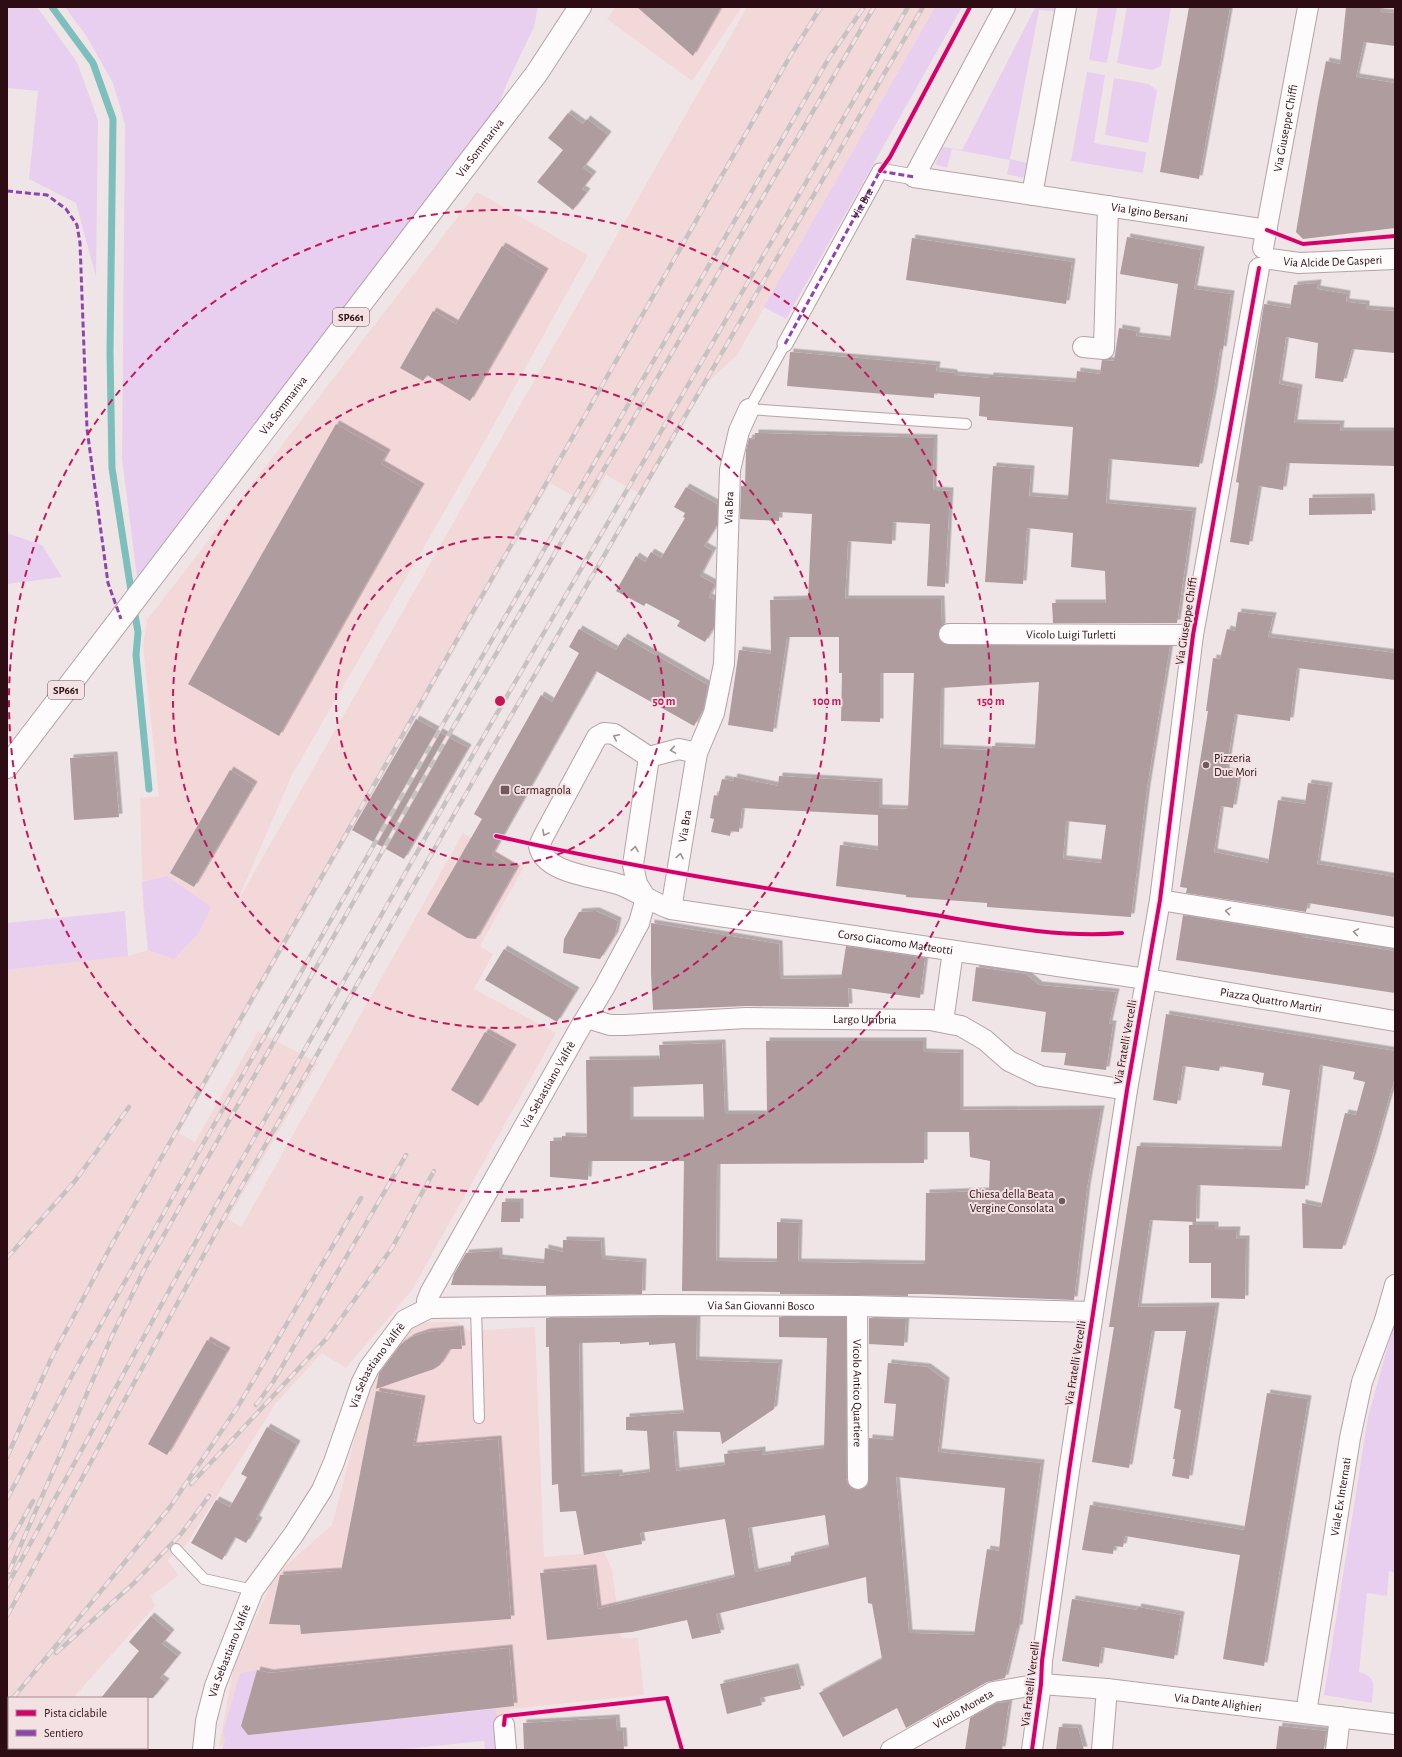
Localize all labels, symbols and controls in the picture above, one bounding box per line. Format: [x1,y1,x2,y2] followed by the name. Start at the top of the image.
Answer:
[1271,83,1299,173] street label: Via Giuseppe Chiffi
[454,116,506,179] street label: Via Sommariva
[849,186,875,221] street label: Via Bra
[1110,201,1189,224] street label: Via Igino Bersani
[1282,254,1383,269] street label: Via Alcide De Gasperi
[333,308,369,326] road number: SP661
[257,373,310,437] street label: Via Sommariva
[722,491,735,524] street label: Via Bra
[1173,576,1199,666] street label: Via Giuseppe Chiffi
[1026,628,1116,641] street label: Vicolo Luigi Turletti
[48,681,84,699] road number: SP661
[493,694,507,708] centre of rings
[653,695,676,707] text: 50 m
[813,695,841,707] text: 100 m
[977,695,1005,707] text: 150 m
[613,734,620,742] one-way arrow
[670,745,676,754] one-way arrow
[1214,752,1257,778] place label: Pizzeria Due Mori
[1201,760,1211,770] marker: Pizzeria Due Mori
[499,784,511,796] marker: Carmagnola
[514,784,572,796] place label: Carmagnola
[676,809,694,843] street label: Via Bra
[542,829,549,836] one-way arrow
[630,846,639,852] one-way arrow
[675,853,684,860] one-way arrow
[1225,907,1231,916] one-way arrow
[837,928,954,956] street label: Corso Giacomo Matteotti
[1353,928,1360,936] one-way arrow
[1219,986,1323,1015] street label: Piazza Quattro Martiri
[1112,999,1138,1085] street label: Via Fratelli Vercelli
[833,1013,897,1026] street label: Largo Umbria
[518,1039,577,1130] street label: Via Sebastiano Valfrè
[969,1188,1054,1214] place label: Chiesa della Beata Vergine Consolata
[1057,1196,1067,1206] marker: Chiesa della Beata Vergine Consolata
[708,1299,815,1312] street label: Via San Giovanni Bosco
[347,1320,407,1410] street label: Via Sebastiano Valfrè
[1062,1320,1088,1406] street label: Via Fratelli Vercelli
[851,1339,864,1447] street label: Vicolo Antico Quartiere
[1328,1456,1353,1537] street label: Viale Ex Internati
[206,1603,253,1699] street label: Via Sebastiano Valfrè
[1019,1641,1041,1727] street label: Via Fratelli Vercelli
[931,1687,996,1731] street label: Vicolo Moneta
[1174,1691,1262,1714] street label: Via Dante Alighieri
[8,1697,148,1749] legend
[44,1707,107,1719] text: Pista ciclabile
[44,1727,83,1739] text: Sentiero

